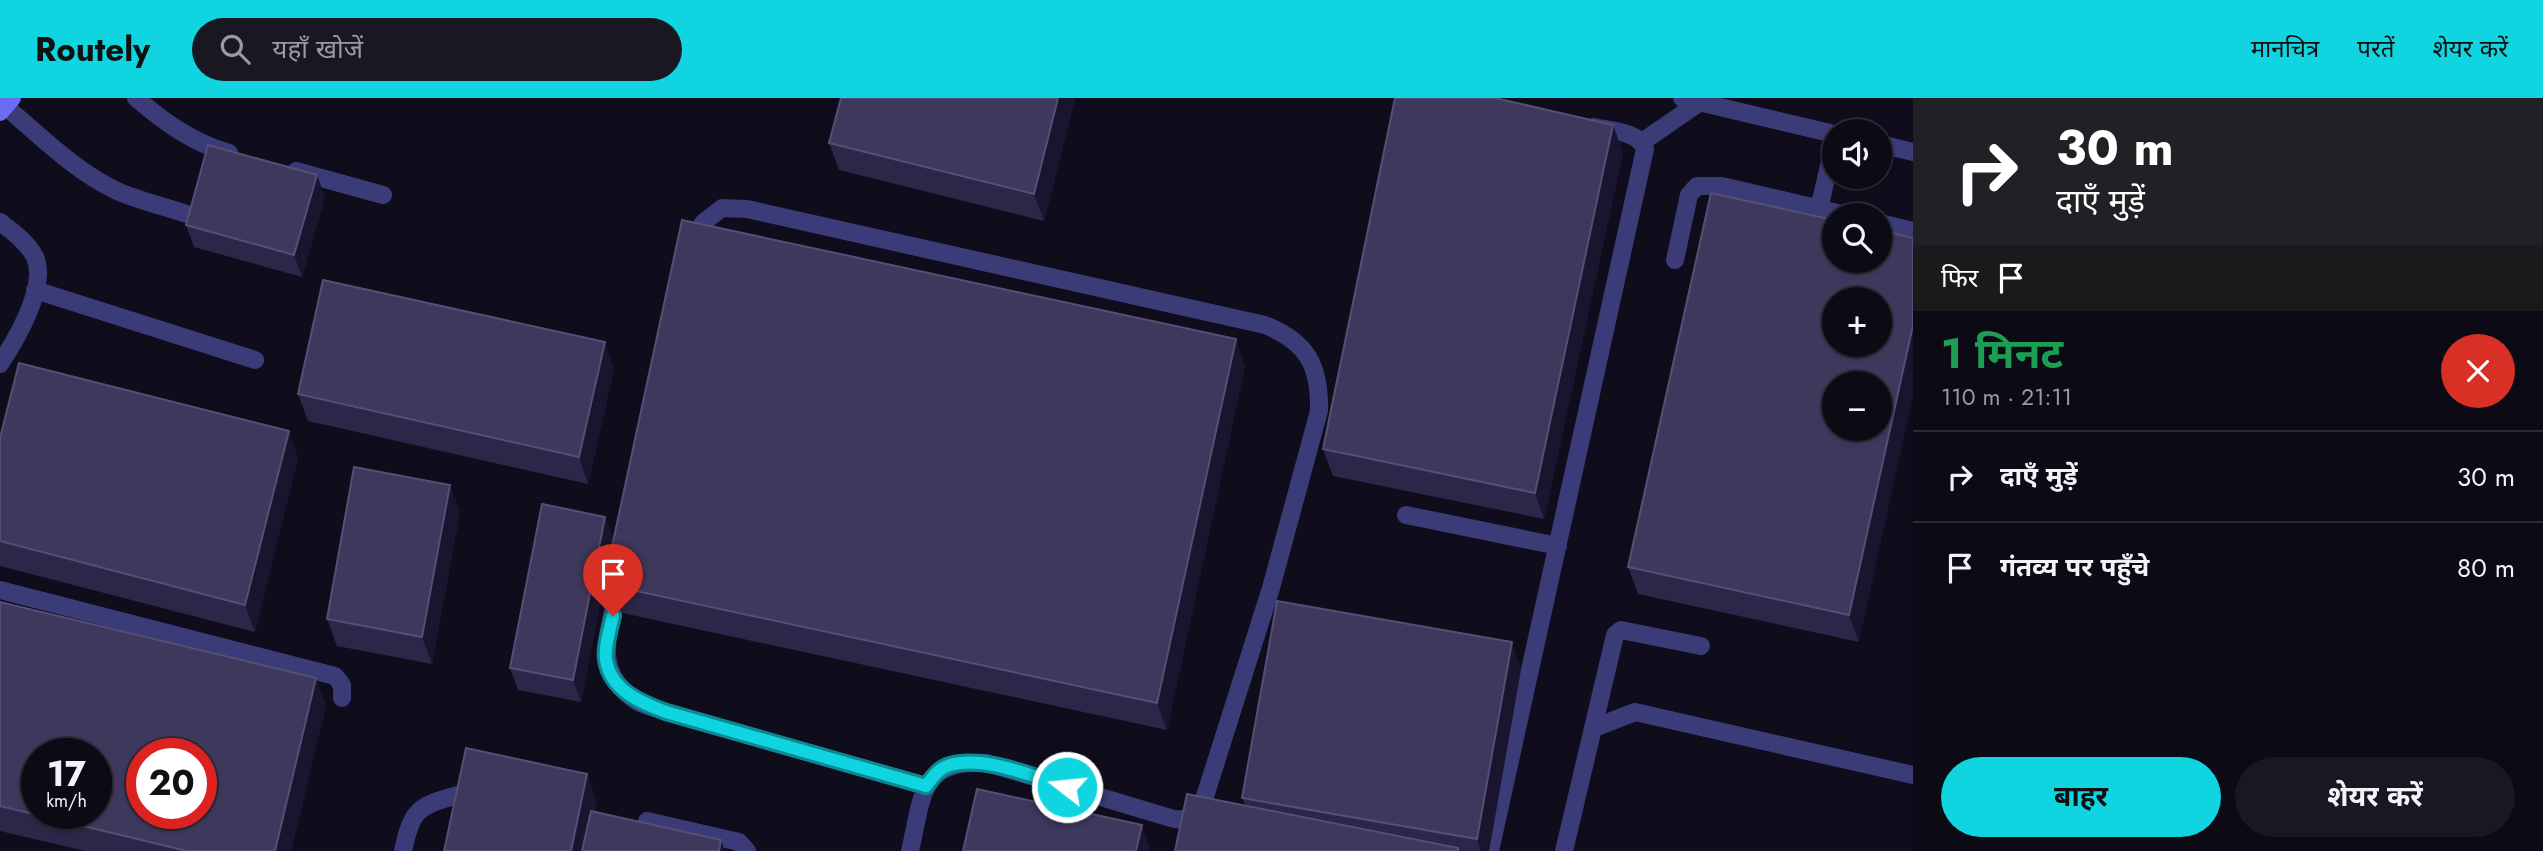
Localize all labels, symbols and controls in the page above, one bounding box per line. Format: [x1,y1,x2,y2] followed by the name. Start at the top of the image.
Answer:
[192,18,682,81] search box
[35,26,150,73] text: Routely
[216,30,254,68] icon: search
[272,30,363,68] text: यहाँ खोजें
[2251,31,2319,66] text: मानचित्र
[2357,31,2394,66] text: परतें
[2432,31,2508,66] text: शेयर करें
[2056,113,2174,183] text: 30 m
[1822,119,1892,441] map controls
[1822,119,1892,189] button: sound
[1941,126,2032,217] icon: right
[2056,178,2145,224] text: दाएँ मुड़ें
[1822,203,1892,273] button: search
[1941,259,1978,297] text: फिर
[1992,259,2030,297] icon: arrive
[1822,287,1892,357] button: +
[1941,323,2063,384] text: 1 मिनट
[2441,334,2515,408] button: close
[1822,371,1892,441] button: −
[1941,380,2072,414] text: 110 m · 21:11
[2000,457,2078,495] text: दाएँ मुड़ें
[1941,458,1979,496] icon: right
[2457,458,2515,496] text: 30 m
[583,544,643,616] pin
[2000,548,2149,586] text: गंतव्य पर पहुँचे
[1941,549,1979,587] icon: arrive
[2457,549,2515,587] text: 80 m
[594,555,632,593] icon: arrive
[126,738,217,829] speed limit sign: 20
[47,749,86,799] text: 17
[1030,750,1104,824] position arrow
[1941,757,2221,837] button: बाहर
[2235,757,2515,837] button: शेयर करें
[46,788,87,814] text: km/h

